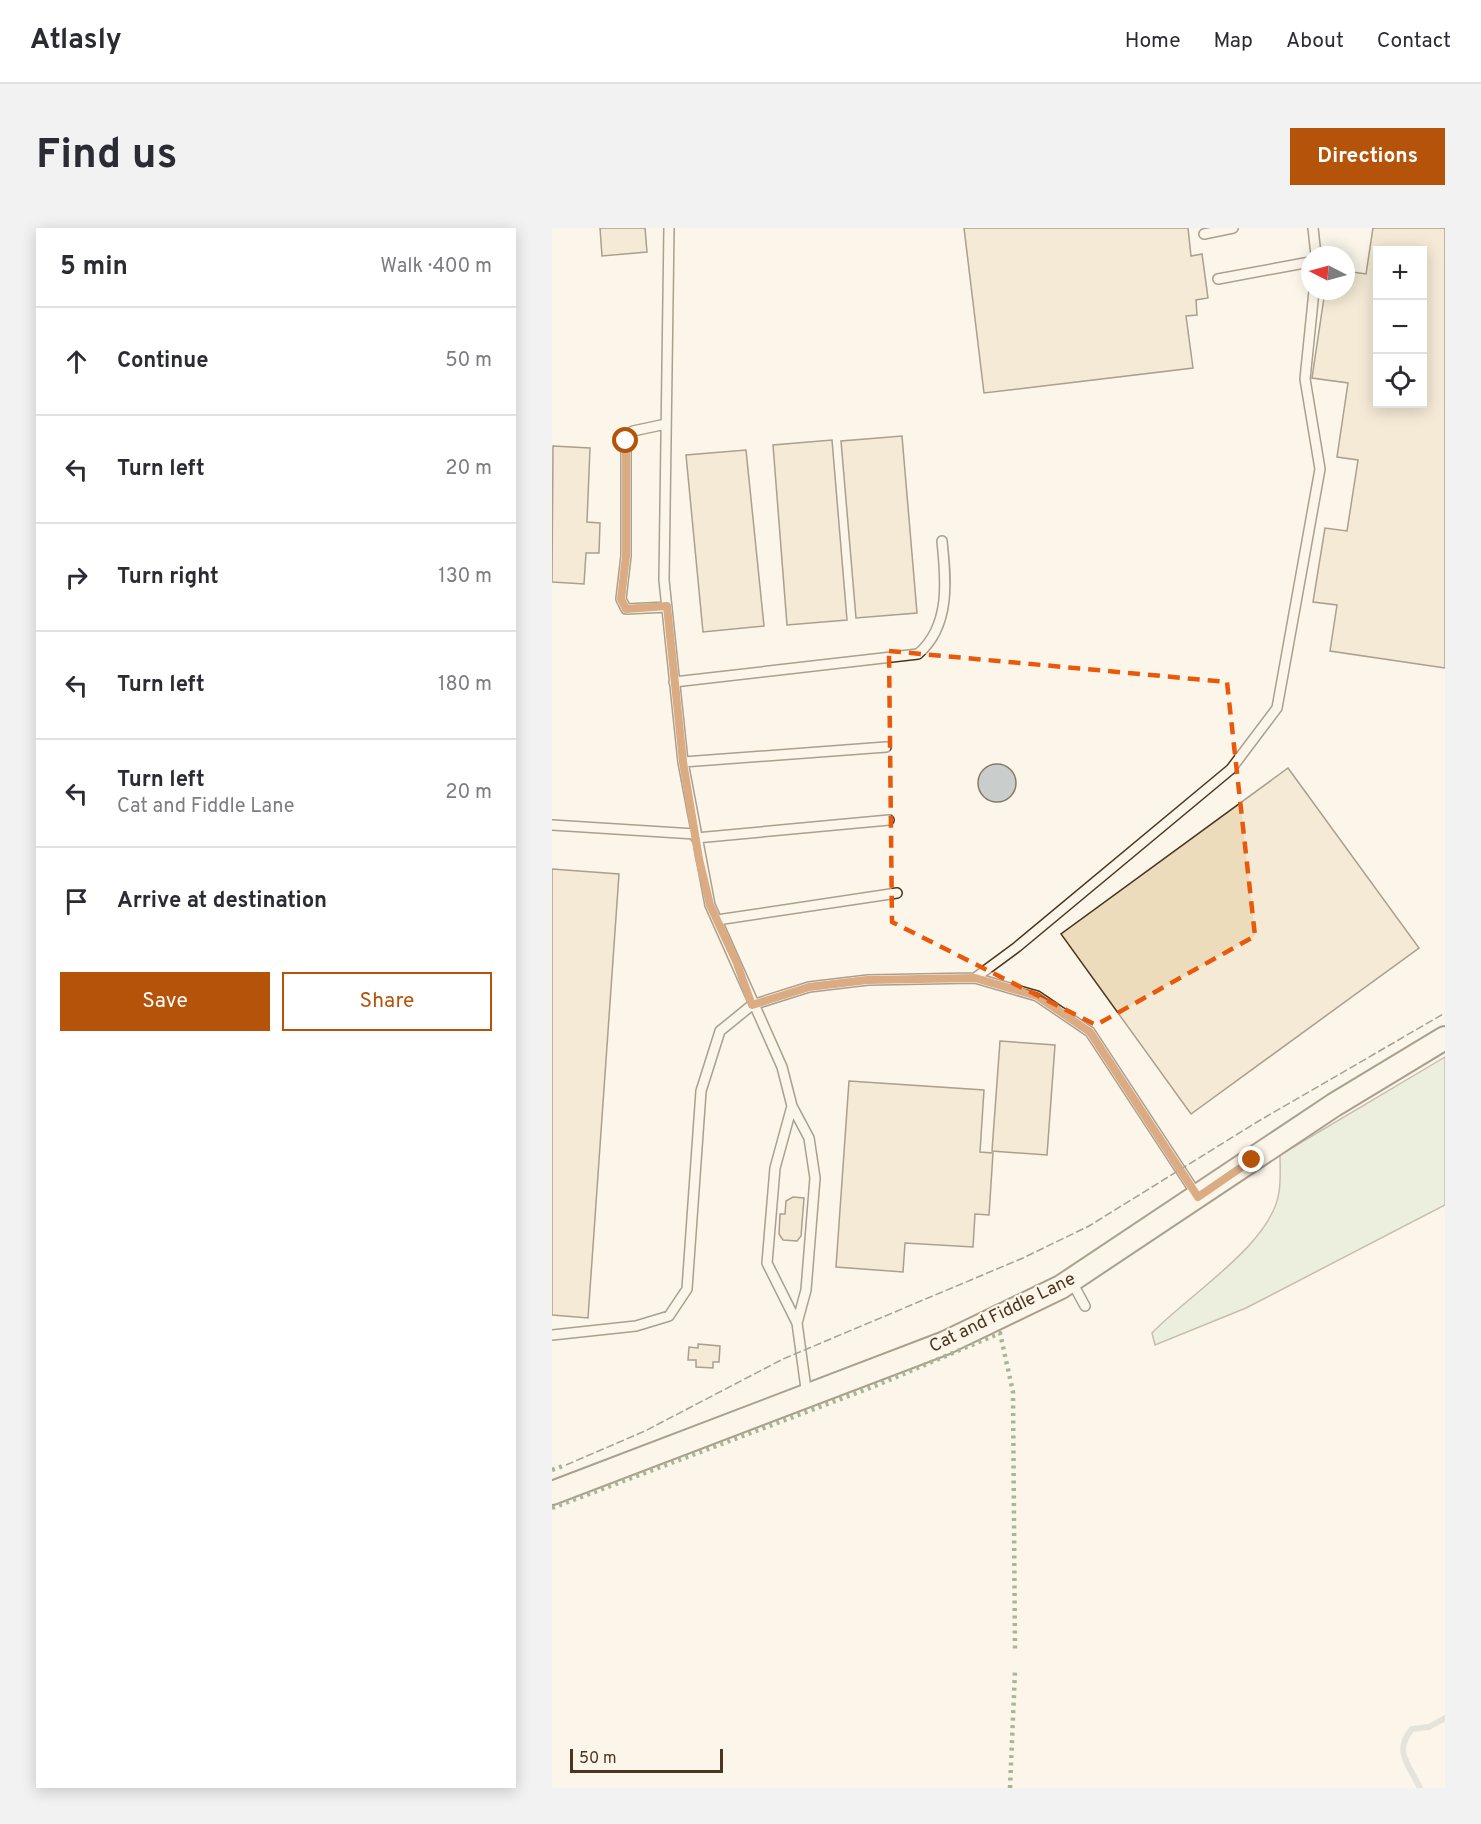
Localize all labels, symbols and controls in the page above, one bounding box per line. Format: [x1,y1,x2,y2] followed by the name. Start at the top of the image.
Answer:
[30,23,122,59] text: Atlasly
[1125,28,1181,55] text: Home
[1214,28,1253,55] text: Map
[1286,28,1344,55] text: About
[1377,28,1451,55] text: Contact
[1290,128,1445,185] button: Directions
[36,130,177,183] text: Find us
[1301,246,1355,300] north arrow
[1373,246,1427,408] map controls
[1373,246,1427,300] button: +
[60,251,128,284] text: 5 min
[380,254,492,280] text: Walk · 400 m
[1373,300,1427,354] button: −
[60,345,93,378] icon: ahead
[117,348,208,375] text: Continue
[445,348,492,374] text: 50 m
[1373,354,1427,408] button: locate
[612,427,638,453] route start
[60,453,93,486] icon: left
[117,456,205,483] text: Turn left
[445,456,492,482] text: 20 m
[60,561,93,594] icon: right
[117,564,219,591] text: Turn right
[438,564,492,590] text: 130 m
[60,669,93,702] icon: left
[117,672,205,699] text: Turn left
[438,672,492,698] text: 180 m
[117,767,205,794] text: Turn left
[60,777,93,810] icon: left
[445,780,492,806] text: 20 m
[117,794,294,820] text: Cat and Fiddle Lane
[60,885,93,918] icon: arrive
[117,888,327,915] text: Arrive at destination
[60,972,270,1031] button: Save
[282,972,492,1031] button: Share
[1238,1146,1264,1172] route end
[926,1268,1079,1359] street label: Cat and Fiddle Lane
[570,1746,723,1774] scale bar
[579,1749,617,1769] text: 50 m

